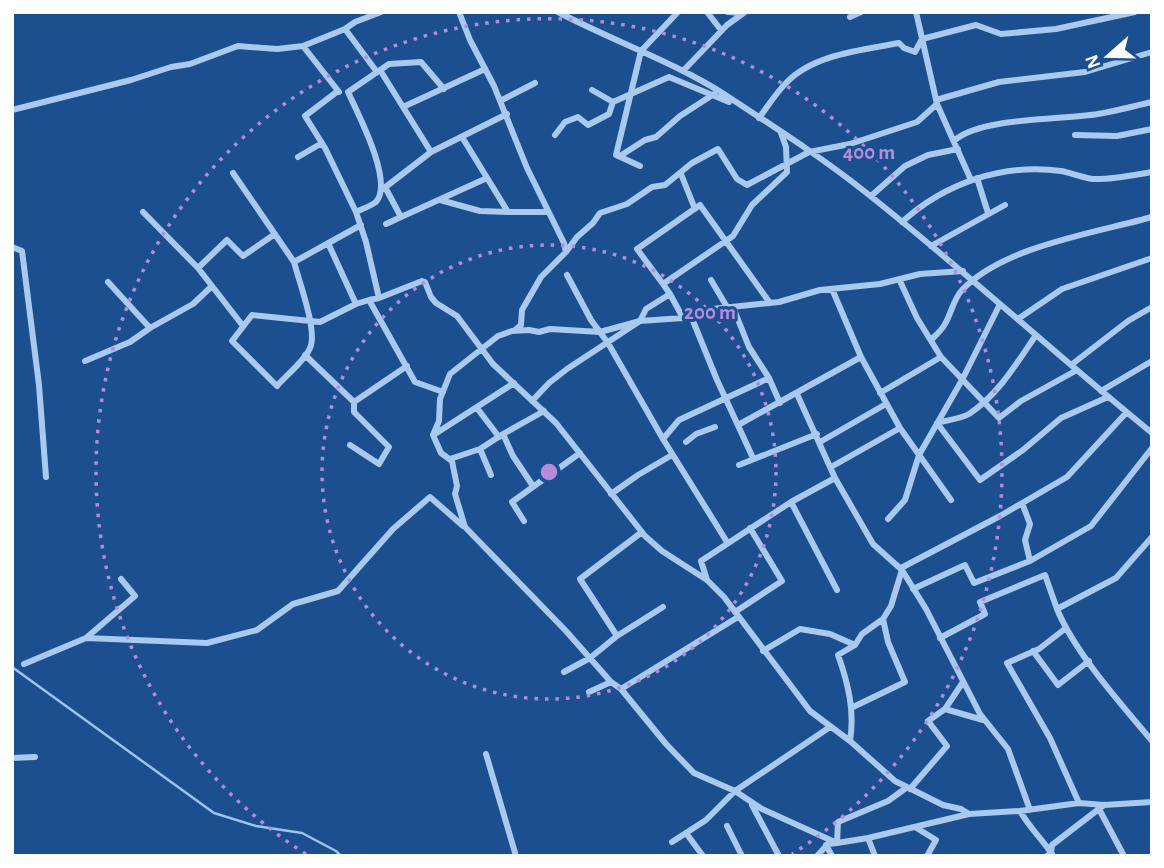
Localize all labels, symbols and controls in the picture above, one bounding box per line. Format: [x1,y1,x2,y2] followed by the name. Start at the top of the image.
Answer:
[1073,21,1143,91] north arrow
[1082,52,1105,71] text: N
[843,142,895,163] text: 400 m
[684,302,736,323] text: 200 m
[537,460,561,484] centre of rings

